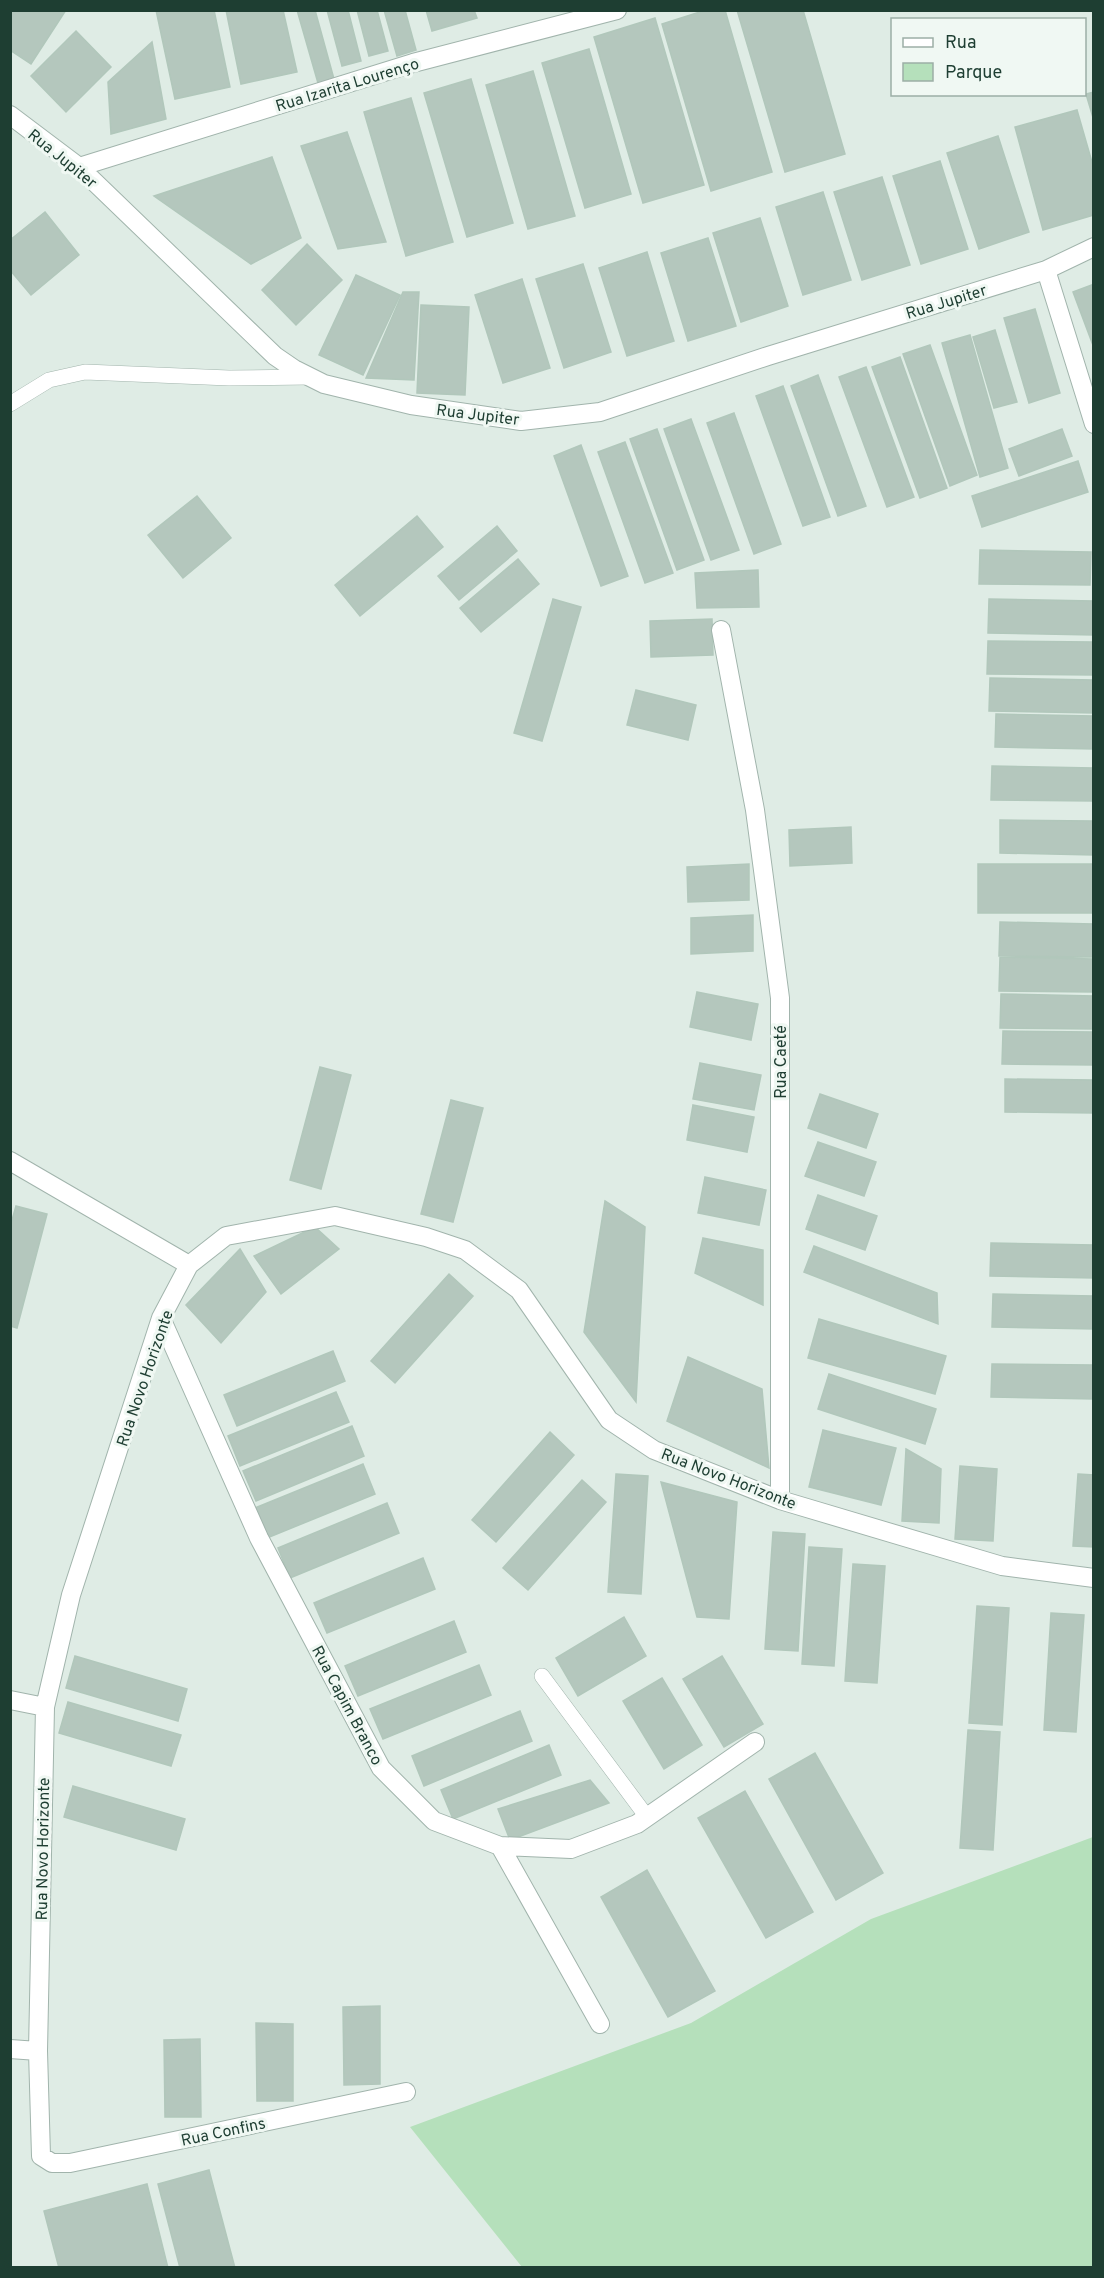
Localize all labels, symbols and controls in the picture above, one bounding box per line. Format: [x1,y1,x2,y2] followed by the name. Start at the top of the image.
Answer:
[891,18,1086,96] legend
[945,32,976,55] text: Rua
[273,55,422,117] street label: Rua Izarita Lourenço
[945,62,1002,85] text: Parque
[23,125,100,194] street label: Rua Jupiter
[904,281,989,325] street label: Rua Jupiter
[435,401,520,431] street label: Rua Jupiter
[772,1025,792,1099] street label: Rua Caeté
[113,1308,179,1450] street label: Rua Novo Horizonte
[658,1445,799,1515] street label: Rua Novo Horizonte
[306,1643,386,1769] street label: Rua Capim Branco
[33,1777,55,1921] street label: Rua Novo Horizonte
[179,2114,268,2152] street label: Rua Confins

